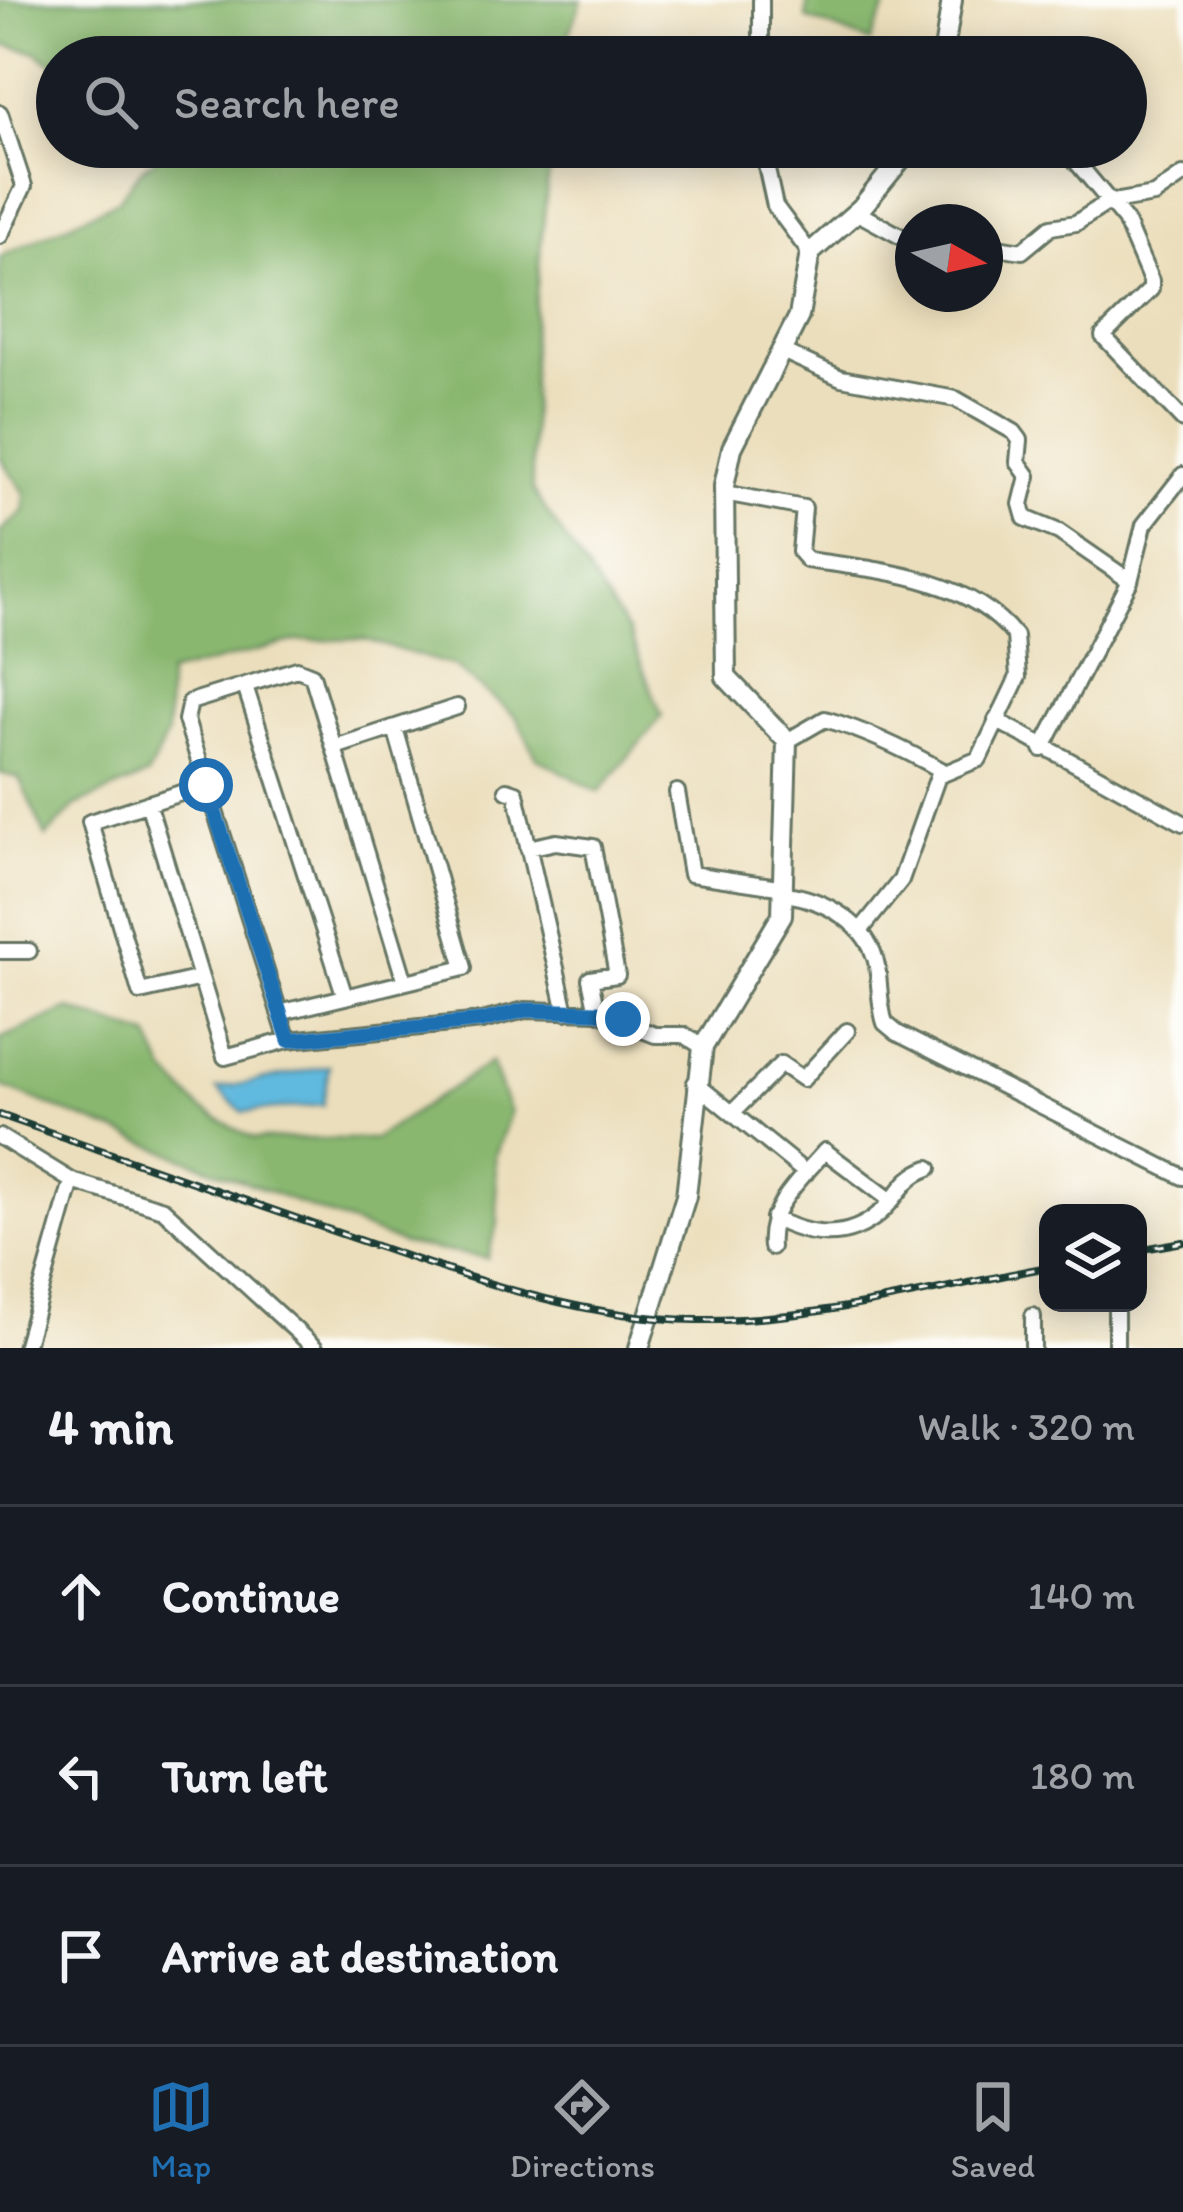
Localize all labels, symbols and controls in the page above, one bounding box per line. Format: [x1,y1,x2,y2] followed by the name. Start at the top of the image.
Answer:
[36,36,1147,168] search box
[78,69,144,135] icon: search
[174,75,400,129] text: Search here
[895,204,1003,312] north arrow
[179,758,233,812] route start
[596,992,650,1046] route end
[1039,1204,1147,1312] map controls
[1039,1204,1147,1312] button: layers
[48,1396,173,1457] text: 4 min
[918,1403,1135,1450] text: Walk · 320 m
[48,1563,114,1629] icon: ahead
[162,1569,340,1623] text: Continue
[1028,1572,1135,1619] text: 140 m
[48,1743,114,1809] icon: left
[162,1749,328,1803] text: Turn left
[1030,1752,1135,1799] text: 180 m
[48,1923,114,1989] icon: arrive
[162,1929,558,1983] text: Arrive at destination
[148,2074,214,2185] tab: Map
[510,2074,655,2185] tab: Directions
[951,2074,1035,2185] tab: Saved

